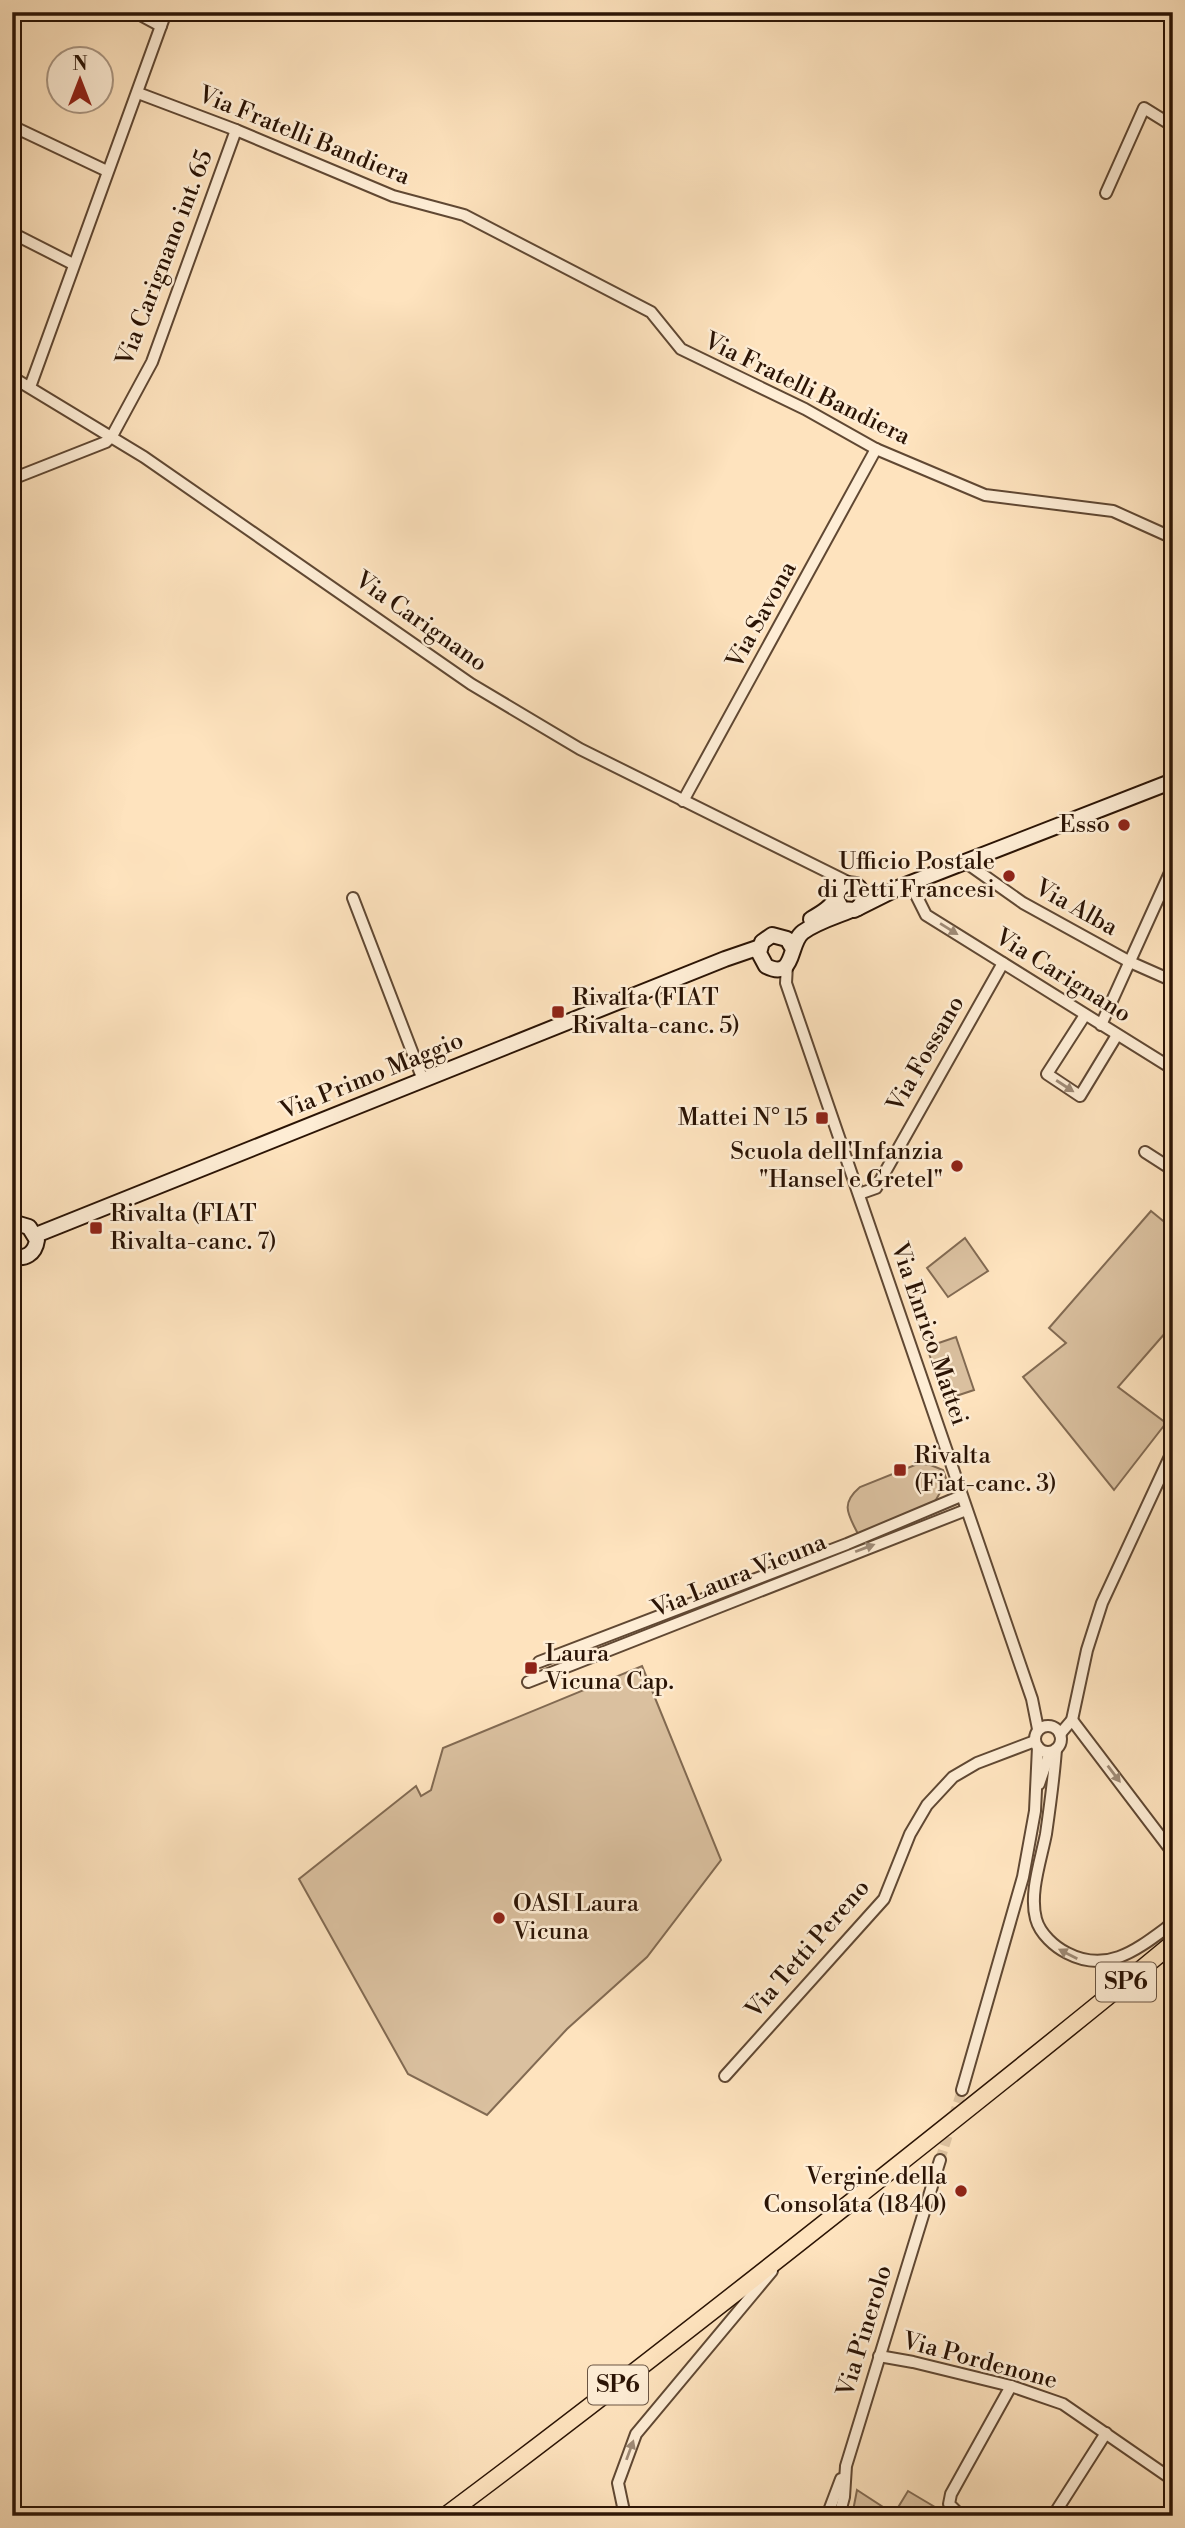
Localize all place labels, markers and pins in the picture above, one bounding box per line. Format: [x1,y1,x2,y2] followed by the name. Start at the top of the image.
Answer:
[1059,810,1110,840] place label: Esso
[1116,817,1132,833] marker: Esso
[817,847,995,905] place label: Ufficio Postale di Tetti Francesi
[1001,868,1017,884] marker: Ufficio Postale di Tetti Francesi
[572,983,740,1041] place label: Rivalta (FIAT Rivalta-canc. 5)
[550,1004,566,1020] marker: Rivalta (FIAT Rivalta-canc. 5)
[678,1103,808,1133] place label: Mattei N° 15
[814,1110,830,1126] marker: Mattei N° 15
[730,1137,944,1195] place label: Scuola dell'Infanzia "Hansel e Gretel"
[949,1158,965,1174] marker: Scuola dell'Infanzia "Hansel e Gretel"
[110,1199,277,1257] place label: Rivalta (FIAT Rivalta-canc. 7)
[88,1220,104,1236] marker: Rivalta (FIAT Rivalta-canc. 7)
[914,1441,1057,1499] place label: Rivalta (Fiat-canc. 3)
[892,1462,908,1478] marker: Rivalta (Fiat-canc. 3)
[544,1639,674,1697] place label: Laura Vicuna Cap.
[523,1660,539,1676] marker: Laura Vicuna Cap.
[512,1889,640,1947] place label: OASI Laura Vicuna
[491,1910,507,1926] marker: OASI Laura Vicuna
[764,2162,948,2220] place label: Vergine della Consolata (1840)
[953,2183,969,2199] marker: Vergine della Consolata (1840)

